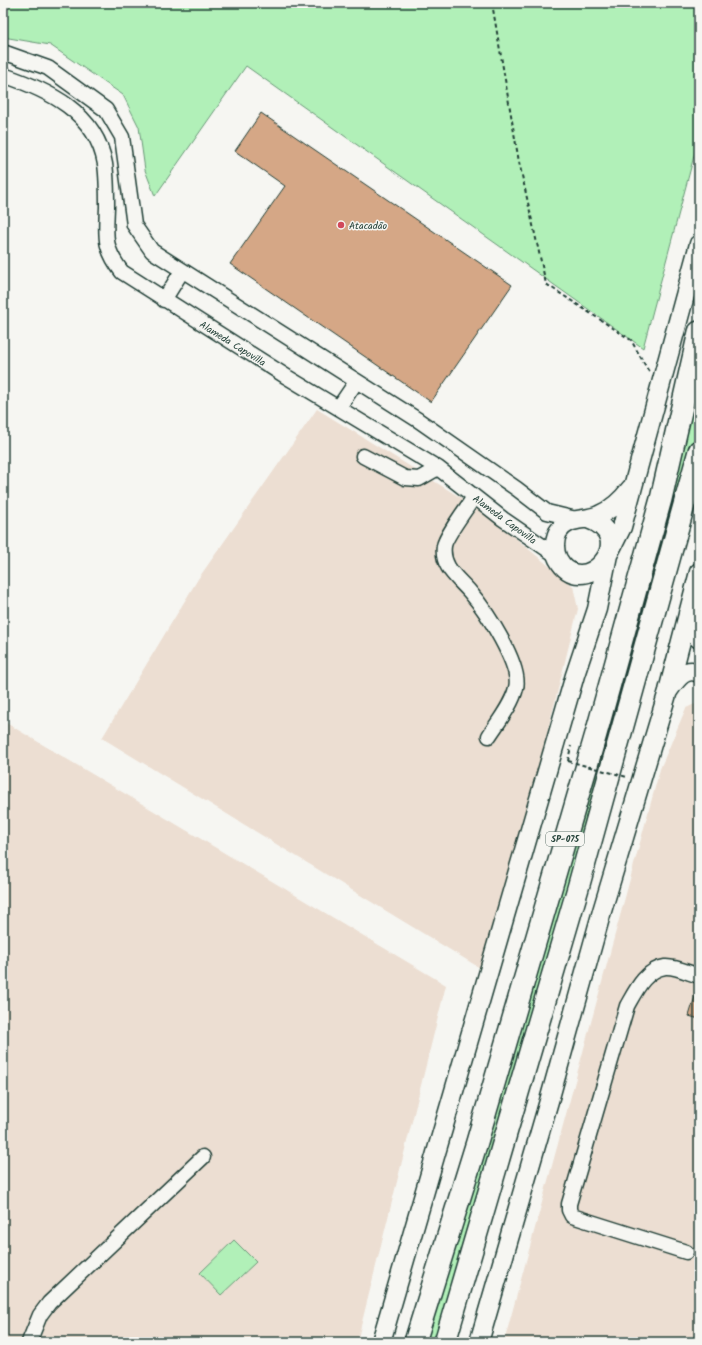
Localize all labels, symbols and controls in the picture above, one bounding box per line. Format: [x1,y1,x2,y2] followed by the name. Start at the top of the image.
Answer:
[349,218,387,234] place label: Atacadão
[336,220,346,230] marker: Atacadão
[196,317,269,371] street label: Alameda Capovilla
[469,491,540,549] street label: Alameda Capovilla
[546,832,584,846] road number: SP-075

